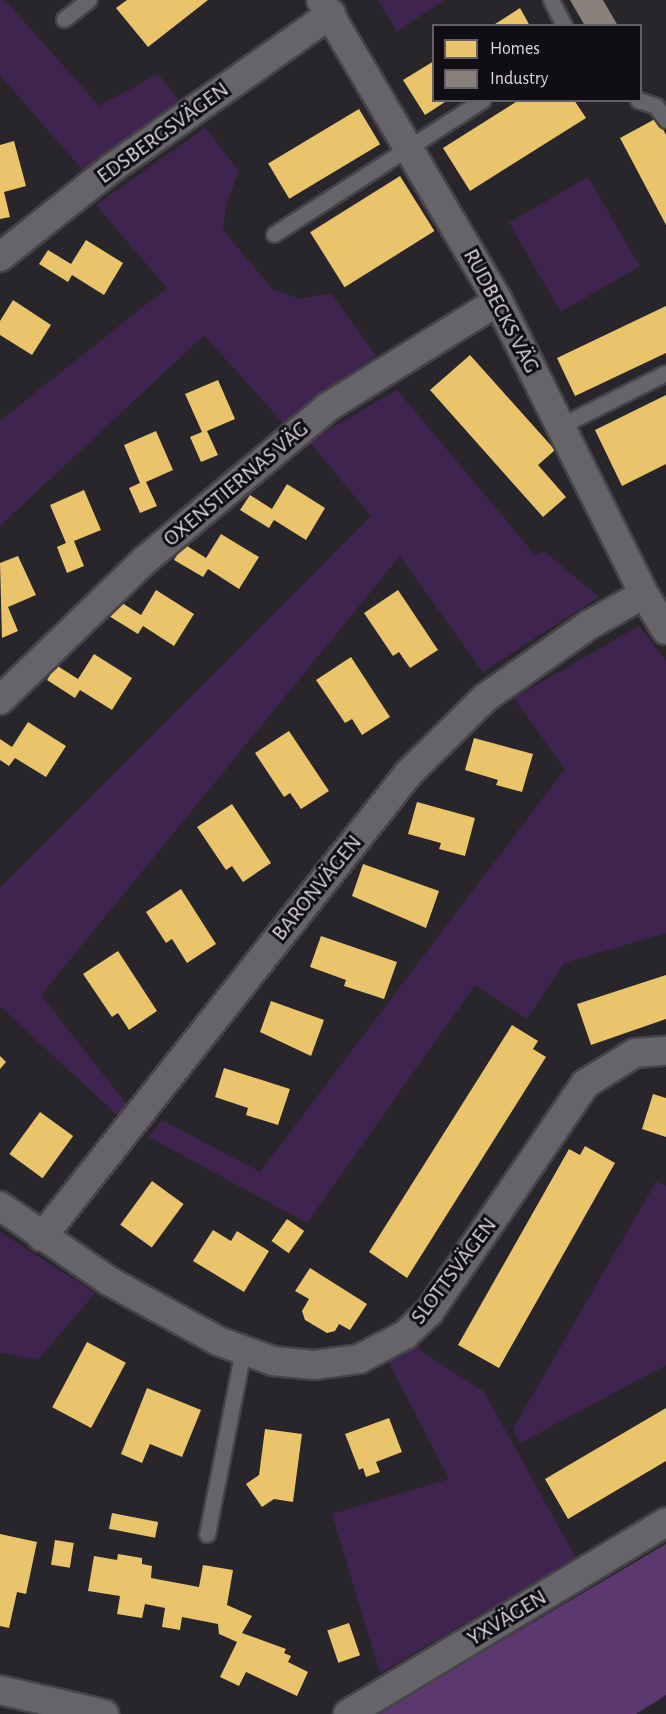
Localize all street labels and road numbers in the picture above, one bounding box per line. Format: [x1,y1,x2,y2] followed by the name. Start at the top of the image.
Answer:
[92,76,234,190] street label: EDSBERGSVÄGEN
[457,244,545,378] street label: RUDBECKS VÄG
[158,416,314,552] street label: OXENSTIERNAS VÄG
[266,830,368,946] street label: BARONVÄGEN
[405,1212,503,1330] street label: SLOTTSVÄGEN
[463,1584,551,1652] street label: YXVÄGEN

